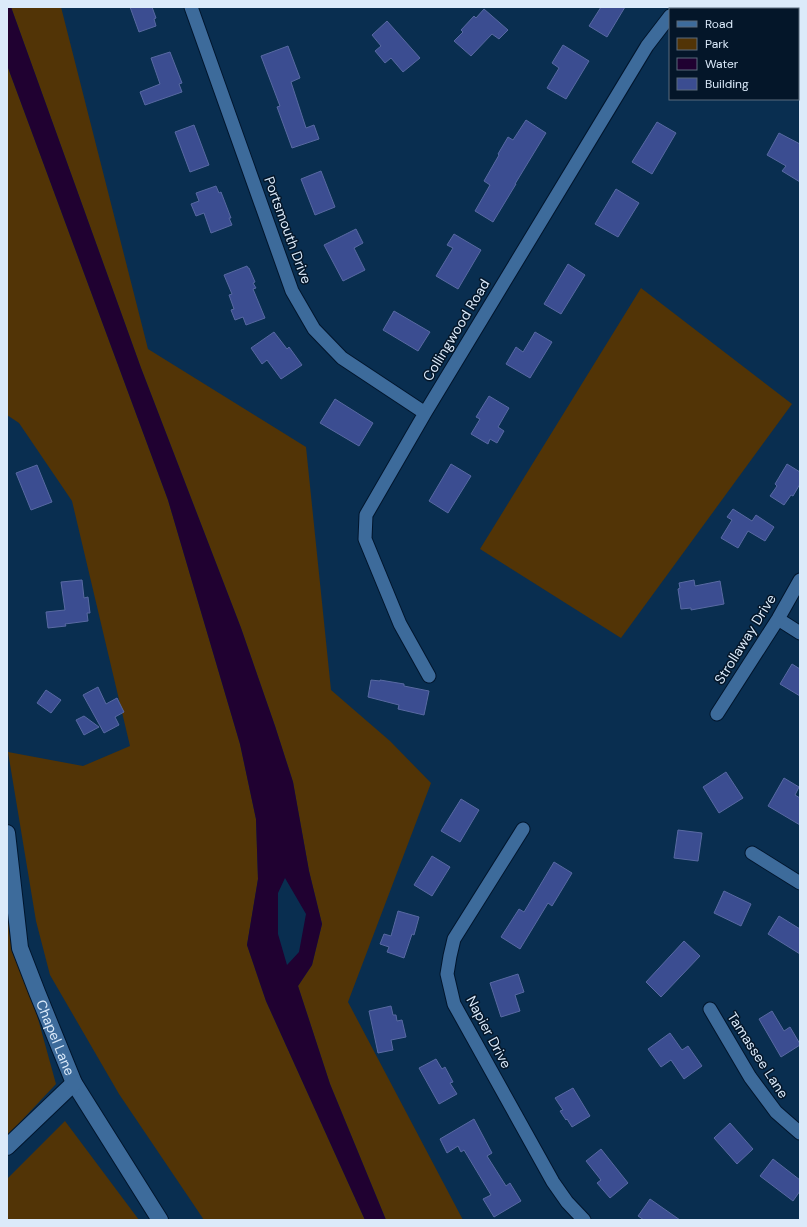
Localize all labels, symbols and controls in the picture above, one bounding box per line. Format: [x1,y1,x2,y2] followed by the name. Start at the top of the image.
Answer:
[669,8,799,100] legend
[705,16,733,32] text: Road
[705,36,729,52] text: Park
[705,56,739,72] text: Water
[705,76,749,92] text: Building
[260,174,316,286] street label: Portsmouth Drive
[418,276,494,384] street label: Collingwood Road
[710,591,780,687] street label: Strollaway Drive
[462,993,516,1071] street label: Napier Drive
[32,997,79,1078] street label: Chapel Lane
[723,1008,793,1102] street label: Tamassee Lane

